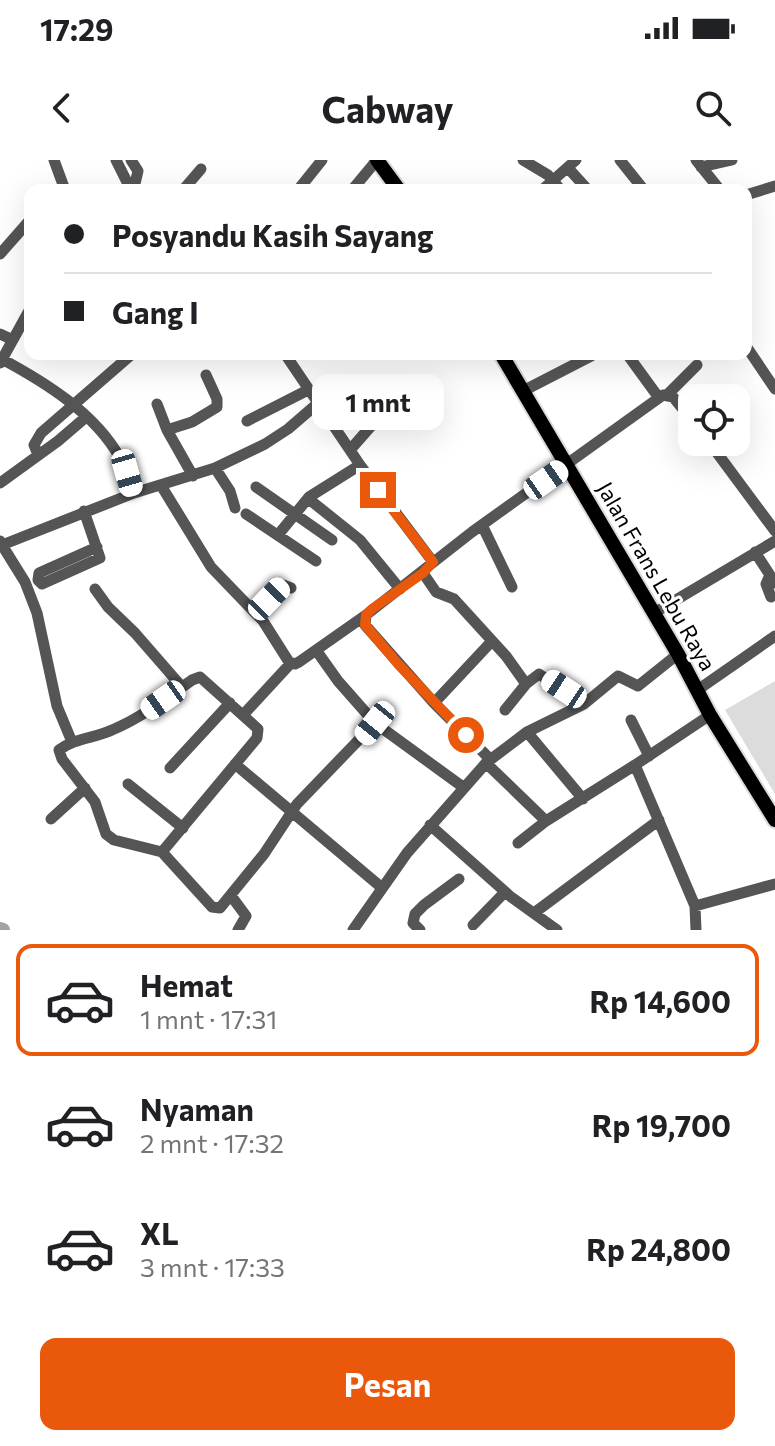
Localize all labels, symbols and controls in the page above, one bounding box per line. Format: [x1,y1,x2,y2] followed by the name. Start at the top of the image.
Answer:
[40,10,113,47] text: 17:29
[40,86,84,130] icon: back
[321,86,454,130] text: Cabway
[691,86,735,130] icon: search
[112,216,434,253] text: Posyandu Kasih Sayang
[112,293,199,330] text: Gang I
[312,374,444,430] callout: 1 mnt
[678,384,750,456] map controls
[678,384,750,456] button: locate
[345,386,411,417] text: 1 mnt
[109,447,145,499] car
[519,456,573,504] car
[360,472,396,508] route end
[592,477,722,675] street label: Jalan Frans Lebu Raya
[244,573,294,625] car
[537,666,591,712] car
[136,676,190,724] car
[351,697,399,749] car
[448,717,484,753] route start
[44,964,116,1036] icon: car
[140,966,233,1003] text: Hemat
[589,982,731,1019] text: Rp 14,600
[140,1003,277,1034] text: 1 mnt · 17:31
[44,1088,116,1160] icon: car
[140,1090,254,1127] text: Nyaman
[592,1106,731,1143] text: Rp 19,700
[140,1127,284,1158] text: 2 mnt · 17:32
[44,1212,116,1284] icon: car
[140,1214,179,1251] text: XL
[586,1230,731,1267] text: Rp 24,800
[140,1251,285,1282] text: 3 mnt · 17:33
[40,1338,735,1430] button: Pesan

